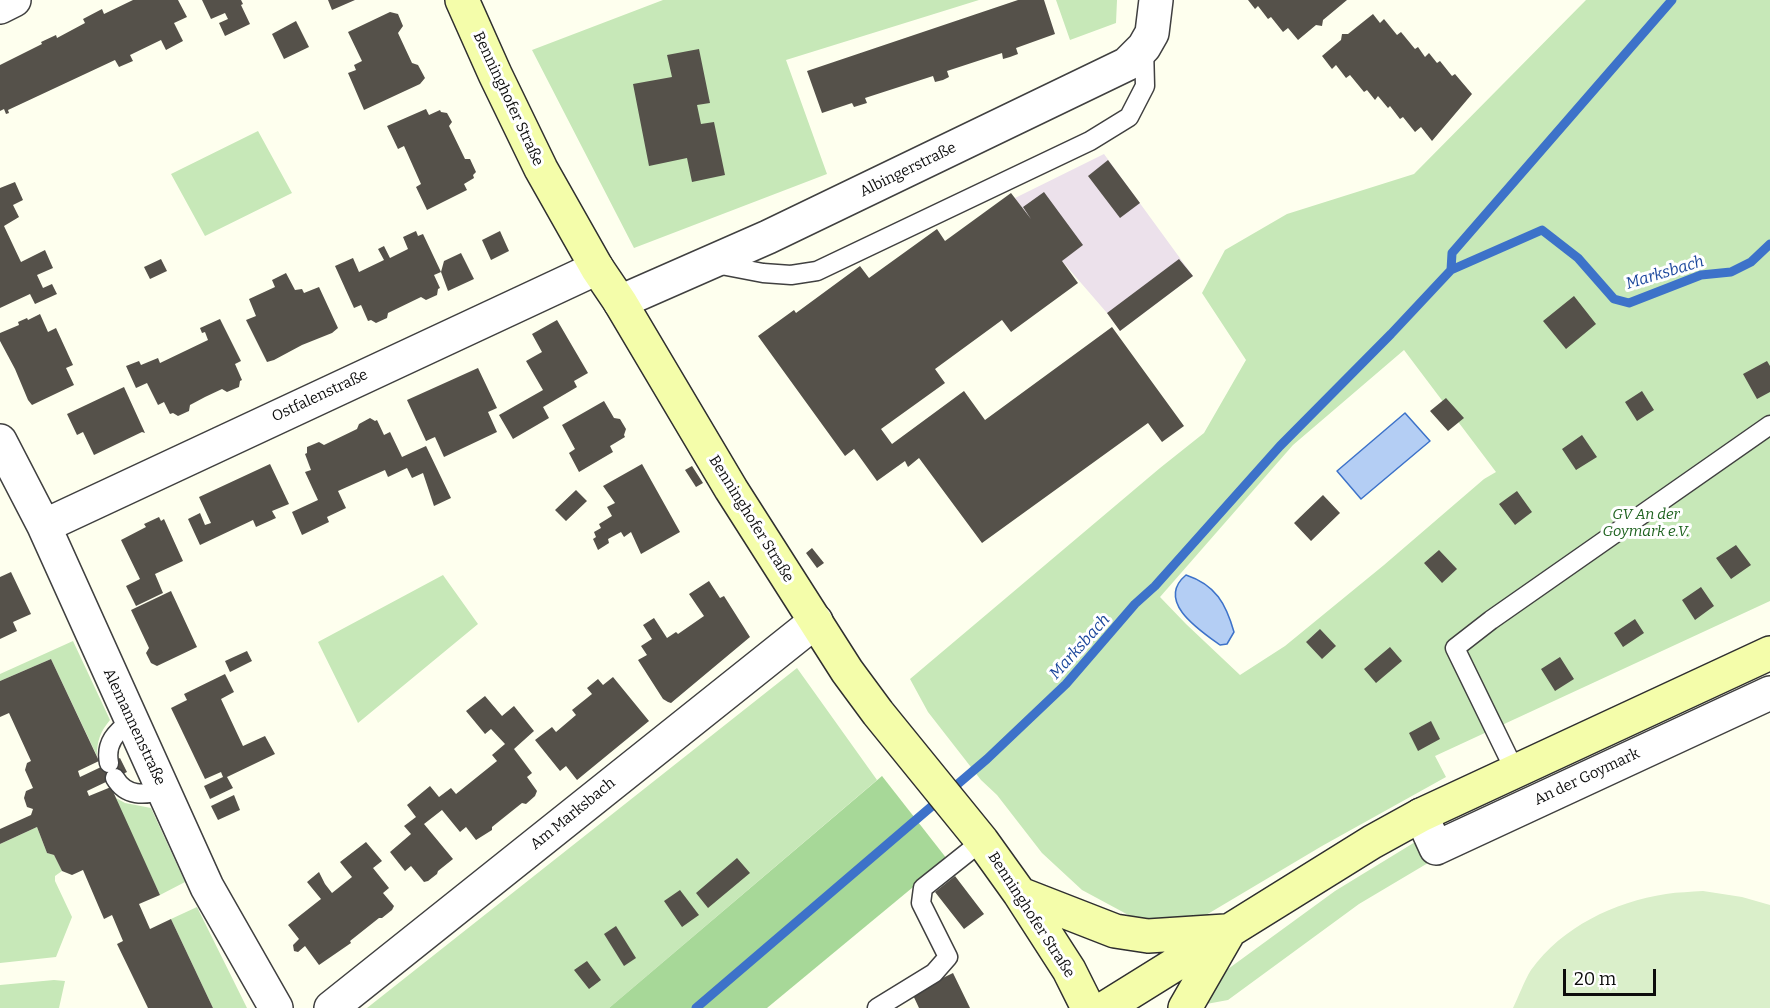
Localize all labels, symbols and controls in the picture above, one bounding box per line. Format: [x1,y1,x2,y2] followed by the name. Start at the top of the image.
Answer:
[469,29,547,169] street label: Benninghofer Straße
[857,139,959,201] street label: Albingerstraße
[1624,252,1706,294] water label: Marksbach
[269,366,371,426] street label: Ostfalenstraße
[705,452,797,586] street label: Benninghofer Straße
[1602,506,1690,541] park label: GV An der Goymark e.V.
[1046,611,1114,683] water label: Marksbach
[99,666,169,788] street label: Alemannenstraße
[1531,745,1643,809] street label: An der Goymark
[527,774,619,854] street label: Am Marksbach
[984,849,1078,981] street label: Benninghofer Straße
[1566,957,1659,995] scale bar
[1574,968,1616,990] text: 20 m

